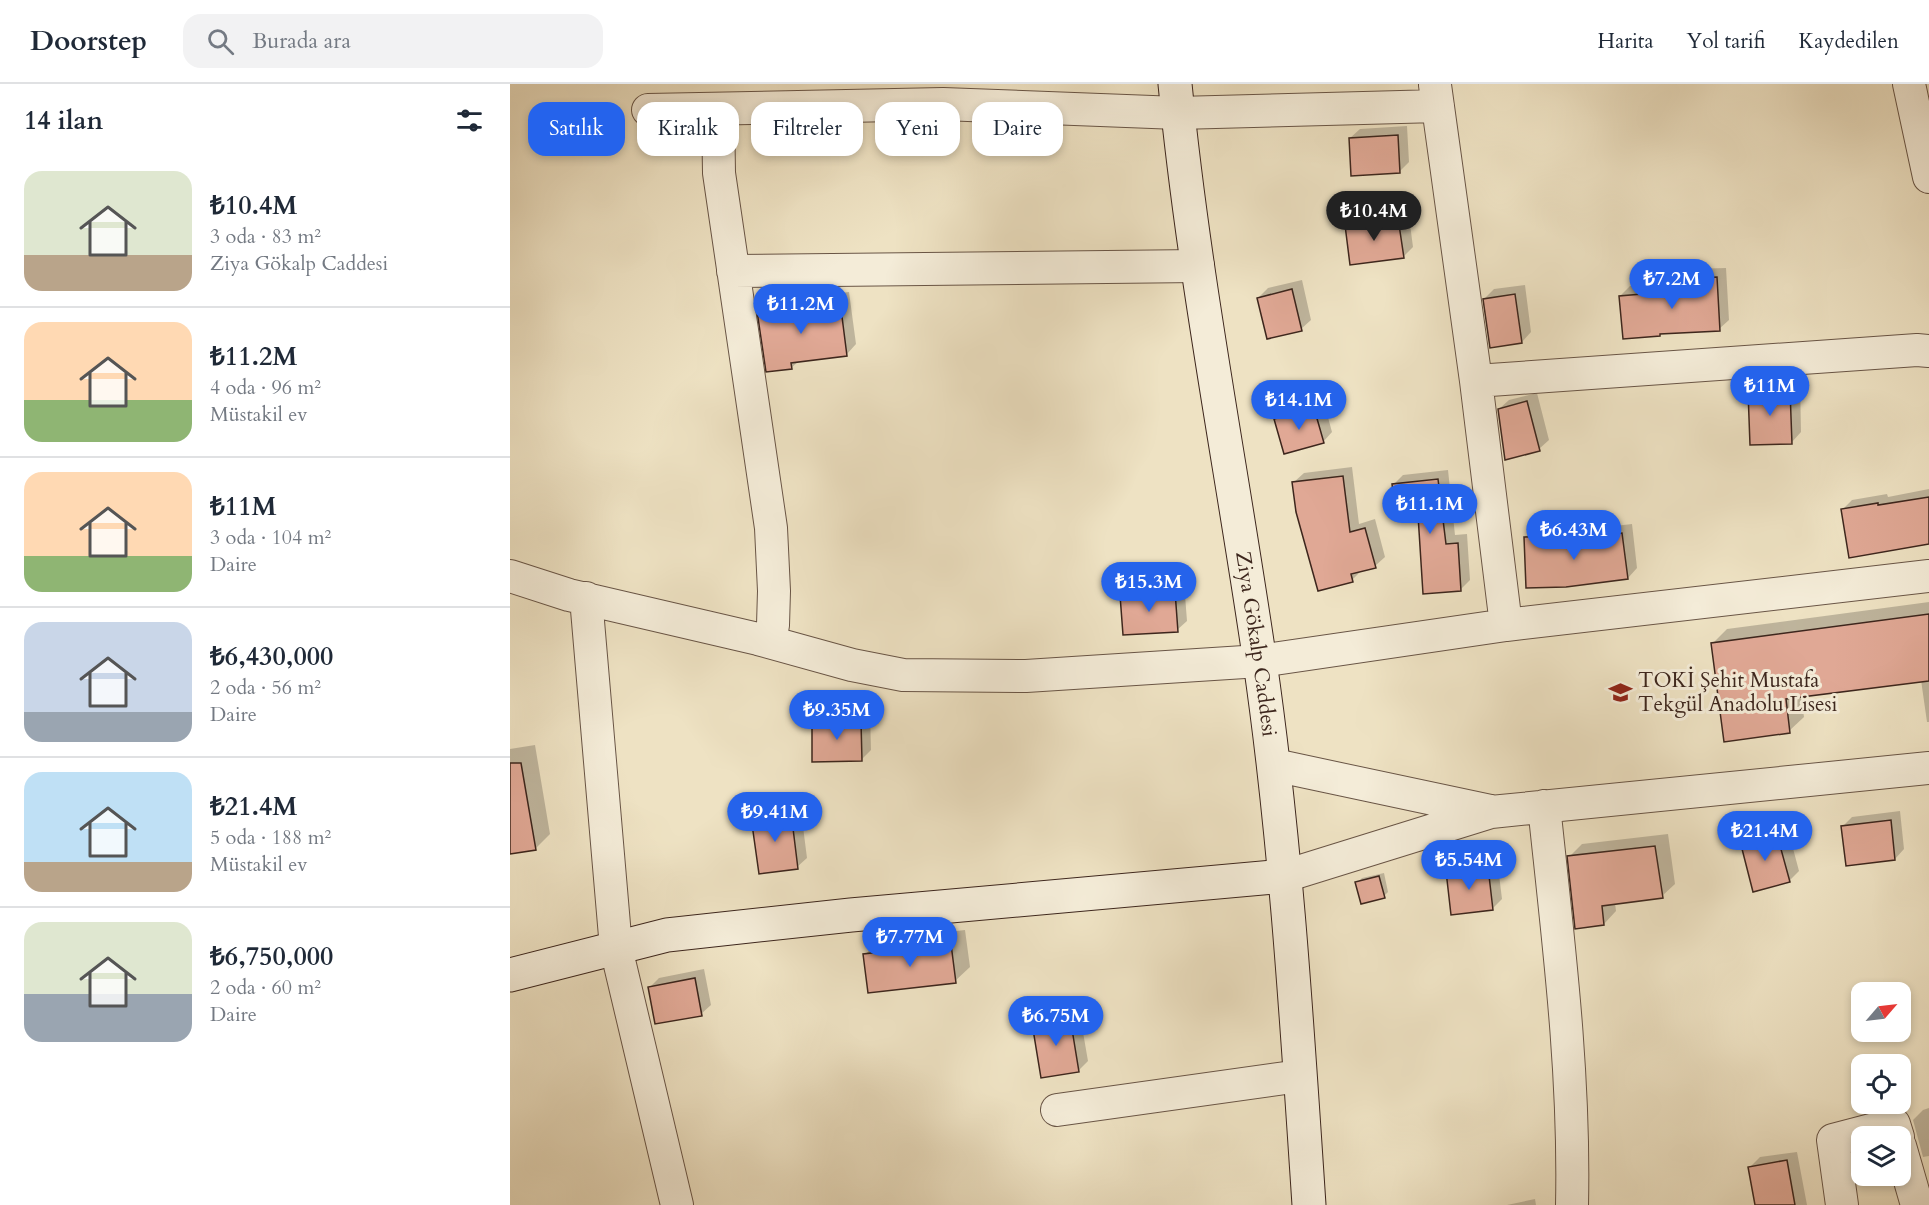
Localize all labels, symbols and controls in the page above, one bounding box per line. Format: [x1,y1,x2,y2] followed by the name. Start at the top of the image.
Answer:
[183,14,603,68] search box
[30,22,147,60] text: Doorstep
[204,25,237,58] icon: search
[252,26,351,56] text: Burada ara
[1598,27,1654,56] text: Harita
[1687,27,1766,56] text: Yol tarifi
[1799,27,1899,56] text: Kaydedilen
[528,102,625,156] chip: Satılık
[637,102,739,156] chip: Kiralık
[751,102,863,156] chip: Filtreler
[875,102,960,156] chip: Yeni
[972,102,1063,156] chip: Daire
[24,103,103,138] text: 14 ilan
[453,104,486,137] icon: filters
[210,188,298,223] text: ₺10.4M
[1325,191,1423,242] pin: ₺10.4M
[72,195,144,267] icon: home
[1340,197,1408,224] text: ₺10.4M
[210,223,321,250] text: 3 oda · 83 m²
[210,250,388,277] text: Ziya Gökalp Caddesi
[1630,259,1714,310] pin: ₺7.2M
[1643,265,1701,292] text: ₺7.2M
[752,284,850,335] pin: ₺11.2M
[767,290,835,317] text: ₺11.2M
[210,339,298,374] text: ₺11.2M
[72,346,144,418] icon: home
[1734,366,1806,417] pin: ₺11M
[1744,372,1796,399] text: ₺11M
[210,374,321,401] text: 4 oda · 96 m²
[1250,380,1348,431] pin: ₺14.1M
[1265,386,1333,413] text: ₺14.1M
[210,401,307,428] text: Müstakil ev
[1381,484,1479,535] pin: ₺11.1M
[210,489,277,524] text: ₺11M
[1396,490,1464,517] text: ₺11.1M
[72,496,144,568] icon: home
[1525,510,1623,561] pin: ₺6.43M
[1540,516,1608,543] text: ₺6.43M
[210,524,331,551] text: 3 oda · 104 m²
[1229,549,1284,739] street label: Ziya Gökalp Caddesi
[210,551,257,578] text: Daire
[1100,562,1198,613] pin: ₺15.3M
[1115,568,1183,595] text: ₺15.3M
[210,639,333,674] text: ₺6,430,000
[72,646,144,718] icon: home
[1638,666,1838,719] place label: TOKİ Şehit Mustafa Tekgül Anadolu Lisesi
[210,674,321,701] text: 2 oda · 56 m²
[1607,679,1633,705] school or university icon: TOKİ Şehit Mustafa Tekgül Anadolu Lisesi
[788,690,886,741] pin: ₺9.35M
[803,696,871,723] text: ₺9.35M
[210,701,257,728] text: Daire
[210,789,298,824] text: ₺21.4M
[726,792,824,843] pin: ₺9.41M
[72,796,144,868] icon: home
[741,798,809,825] text: ₺9.41M
[1716,811,1814,862] pin: ₺21.4M
[1731,817,1799,844] text: ₺21.4M
[210,824,331,851] text: 5 oda · 188 m²
[1420,840,1518,891] pin: ₺5.54M
[1435,846,1503,873] text: ₺5.54M
[210,851,307,878] text: Müstakil ev
[861,917,959,968] pin: ₺7.77M
[876,923,944,950] text: ₺7.77M
[210,939,333,974] text: ₺6,750,000
[72,946,144,1018] icon: home
[210,974,321,1001] text: 2 oda · 60 m²
[1851,982,1911,1042] north arrow
[1851,982,1911,1186] map controls
[1007,996,1105,1047] pin: ₺6.75M
[210,1001,257,1028] text: Daire
[1022,1002,1090,1029] text: ₺6.75M
[1851,1054,1911,1114] button: locate
[1851,1126,1911,1186] button: layers

